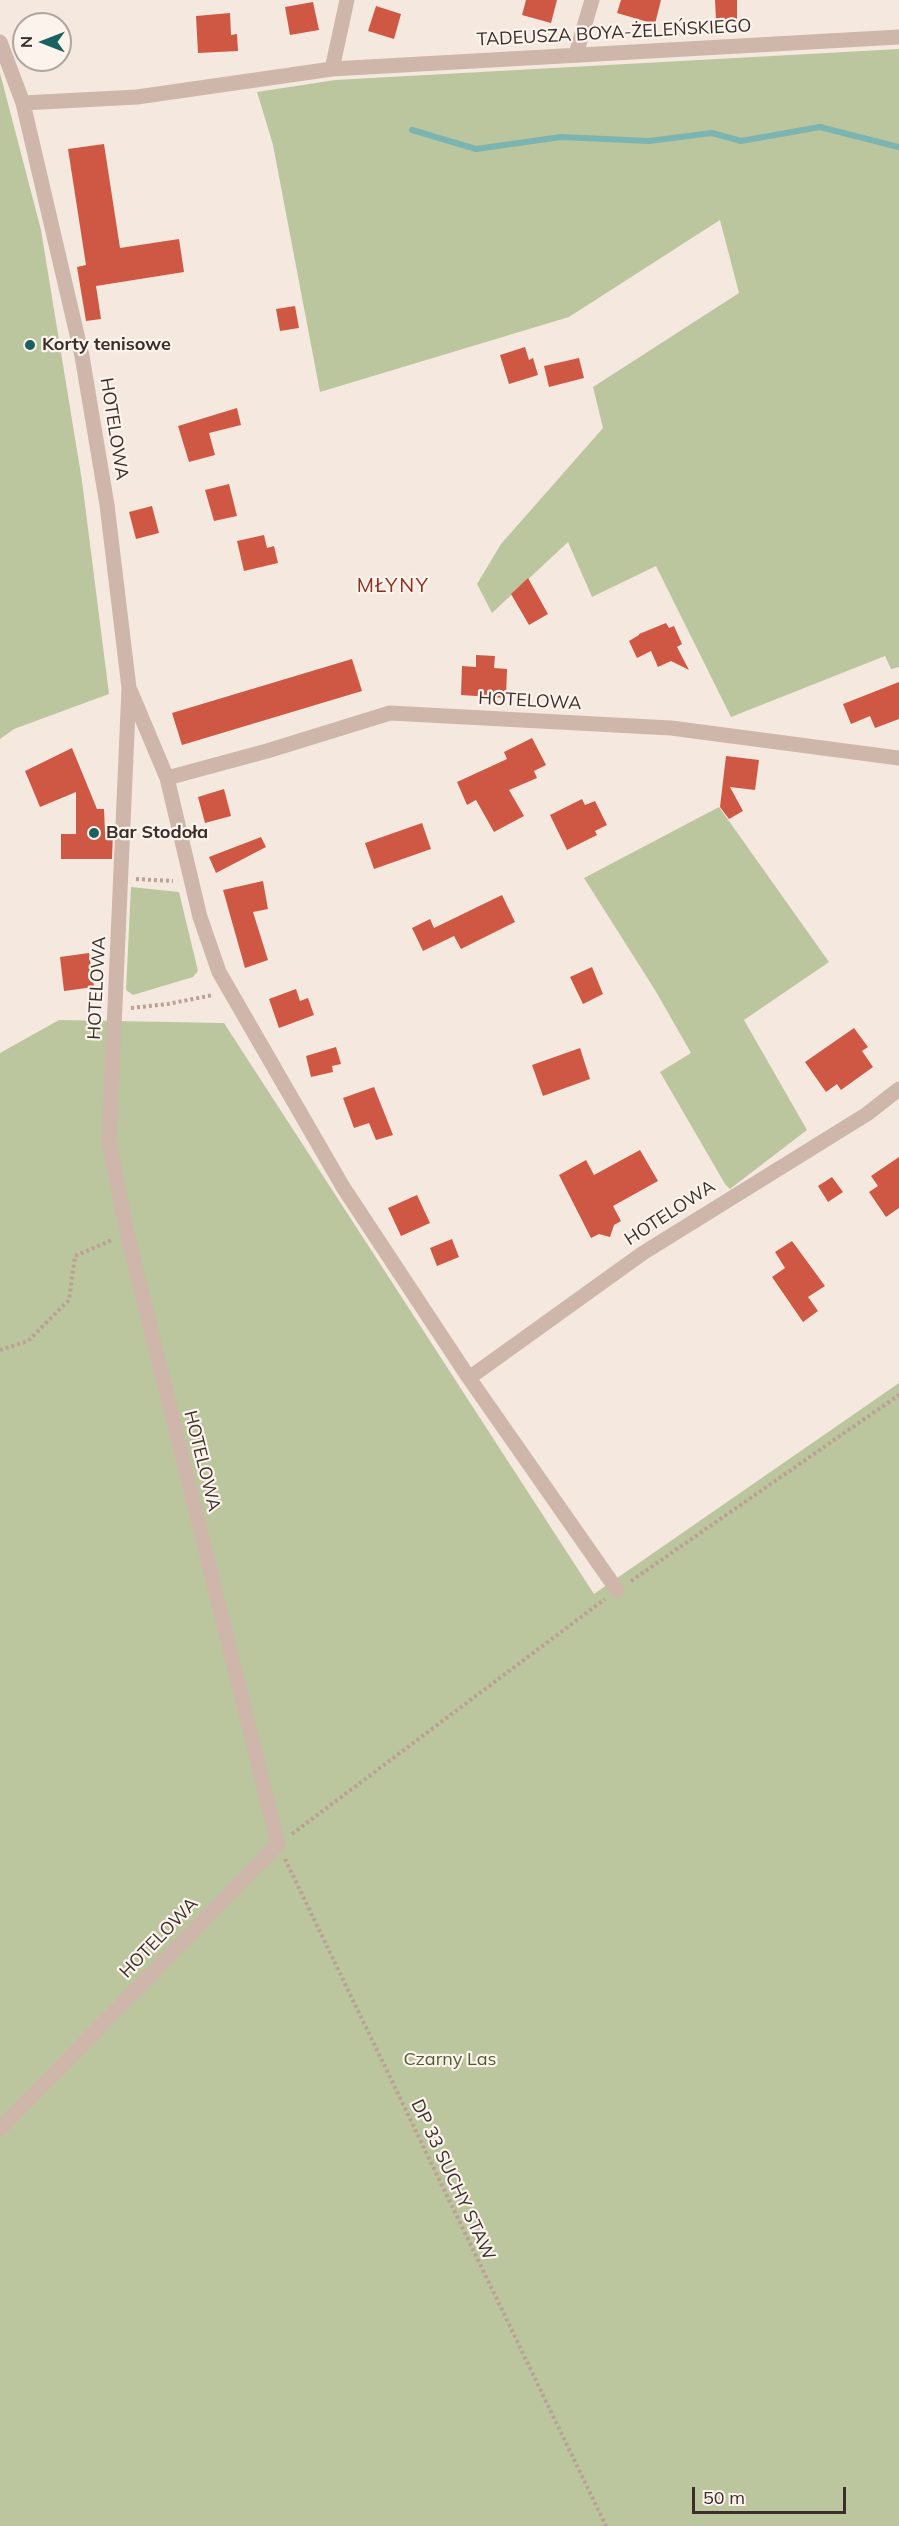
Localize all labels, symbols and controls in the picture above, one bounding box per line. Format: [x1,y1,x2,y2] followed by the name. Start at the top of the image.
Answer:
[12,12,72,72] north arrow
[476,15,752,51] street label: TADEUSZA BOYA-ŻELEŃSKIEGO
[16,36,36,48] text: N
[42,334,171,356] place label: Korty tenisowe
[23,338,37,352] marker: Korty tenisowe
[95,376,133,482] street label: HOTELOWA
[357,574,429,598] district label: MŁYNY
[478,688,582,714] street label: HOTELOWA
[106,822,208,844] place label: Bar Stodoła
[87,826,101,840] marker: Bar Stodoła
[84,936,110,1040] street label: HOTELOWA
[621,1176,719,1250] street label: HOTELOWA
[179,1408,225,1514] street label: HOTELOWA
[115,1893,203,1983] street label: HOTELOWA
[404,2049,496,2071] park label: Czarny Las
[406,2096,500,2264] street label: DP 33 SUCHY STAW
[695,2475,850,2513] scale bar
[703,2486,745,2509] text: 50 m

